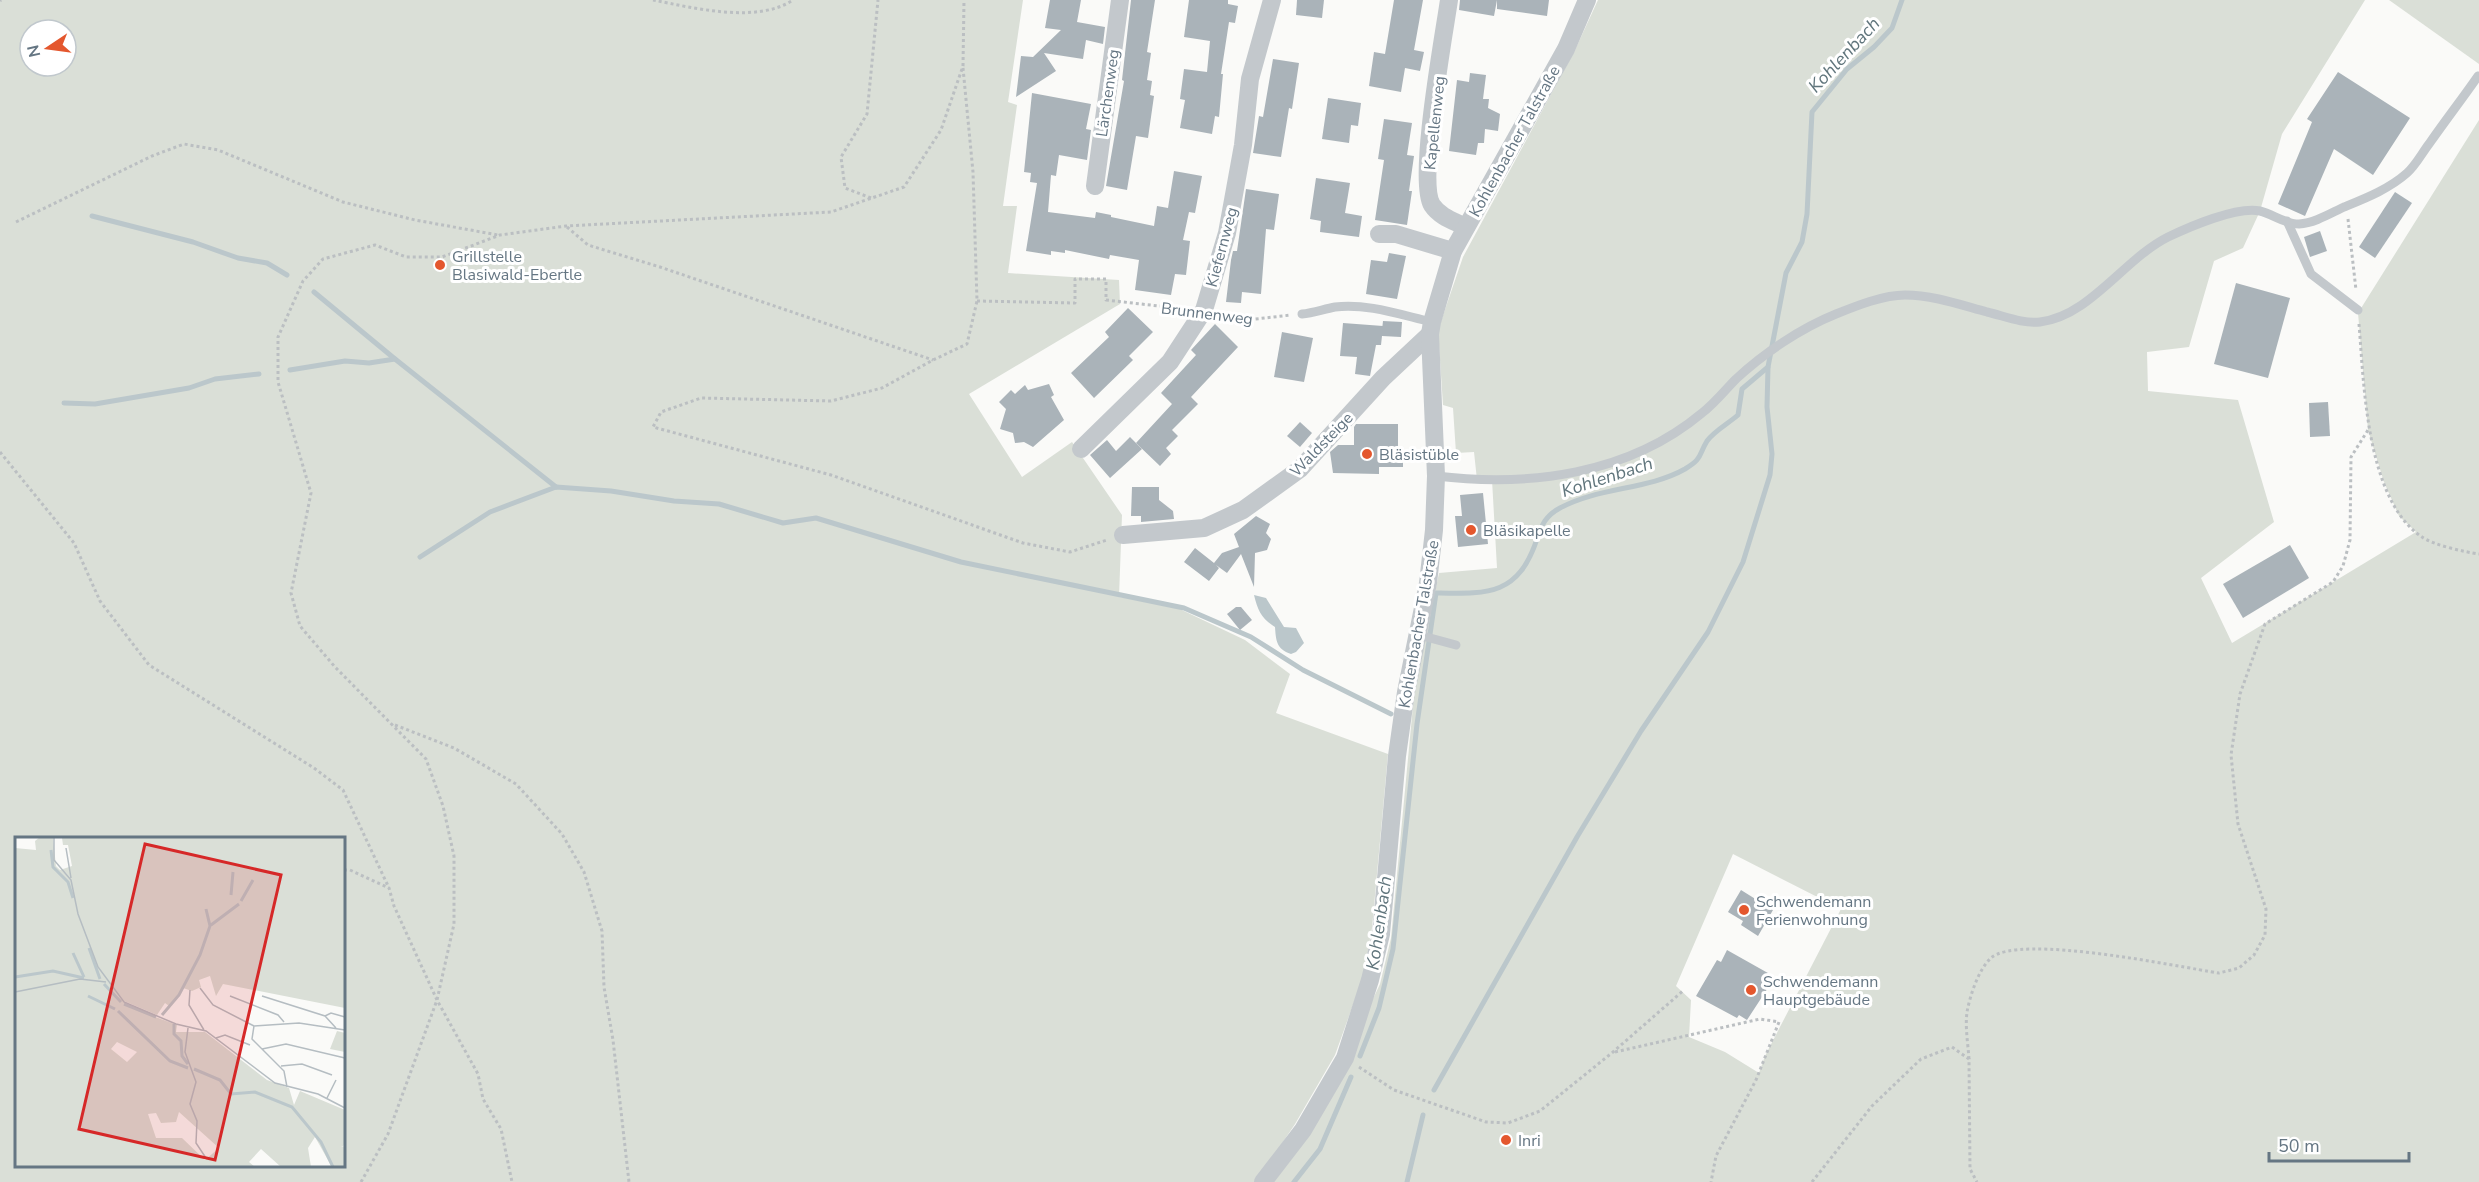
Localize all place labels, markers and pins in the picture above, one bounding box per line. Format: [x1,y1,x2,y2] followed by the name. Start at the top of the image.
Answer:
[452,246,582,286] place label: Grillstelle Blasiwald-Ebertle
[433,258,447,272] marker: Grillstelle Blasiwald-Ebertle
[1379,444,1459,466] place label: Bläsistüble
[1360,447,1374,461] marker: Bläsistüble
[1483,520,1571,542] place label: Bläsikapelle
[1464,523,1478,537] marker: Bläsikapelle
[1756,891,1871,931] place label: Schwendemann Ferienwohnung
[1737,903,1751,917] marker: Schwendemann Ferienwohnung
[1763,971,1878,1011] place label: Schwendemann Hauptgebäude
[1744,983,1758,997] marker: Schwendemann Hauptgebäude
[1518,1130,1541,1152] place label: Inri
[1499,1133,1513,1147] marker: Inri

